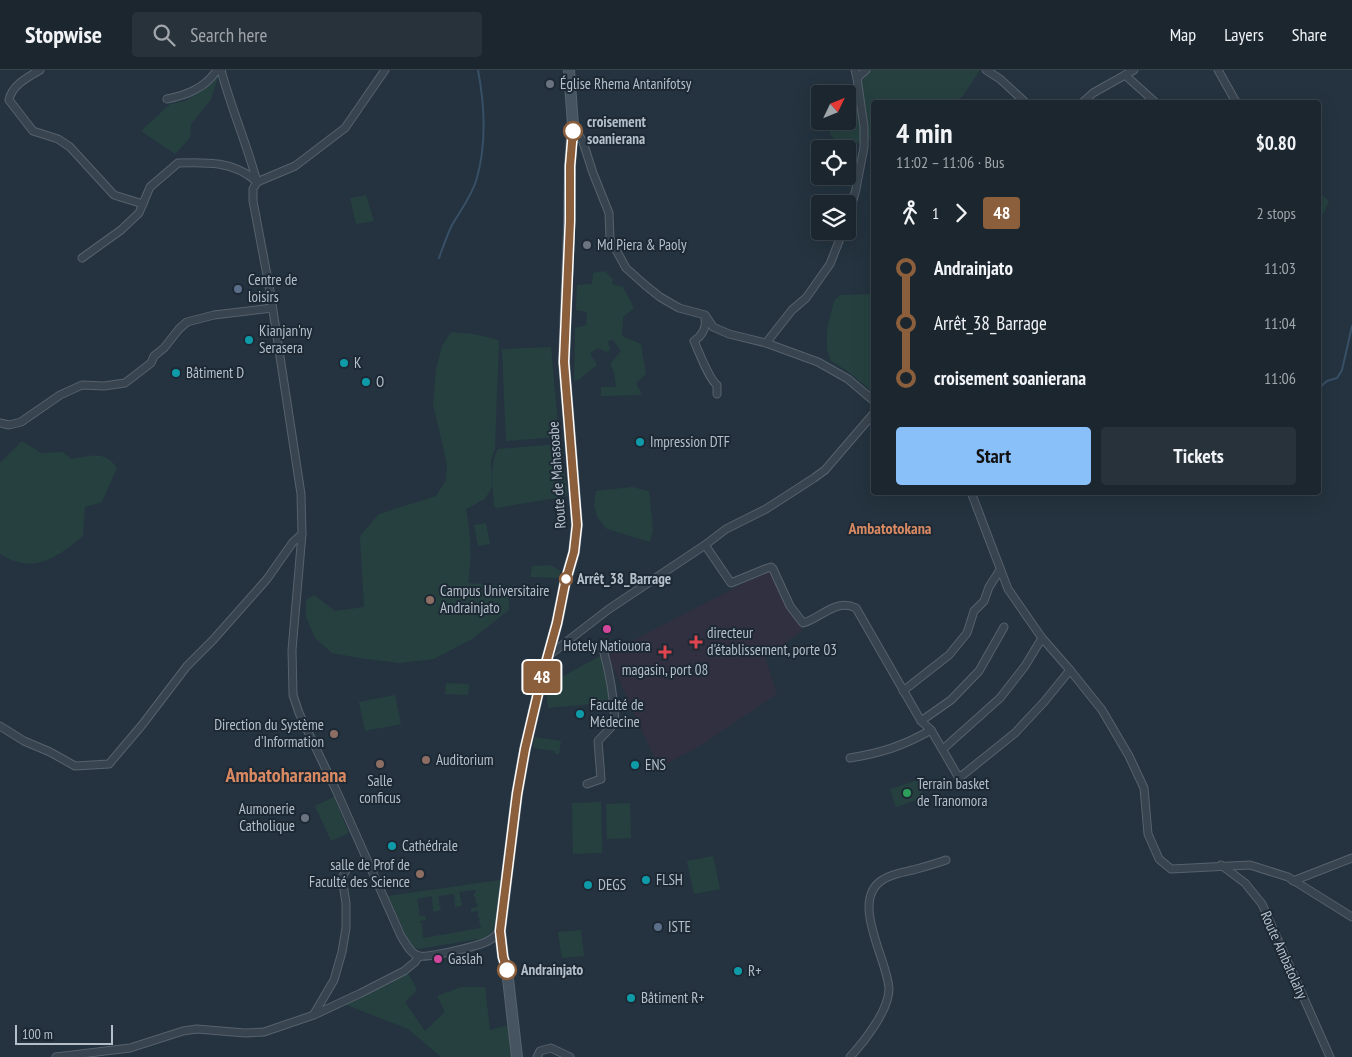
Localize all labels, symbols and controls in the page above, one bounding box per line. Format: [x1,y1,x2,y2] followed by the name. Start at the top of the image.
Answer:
[132,12,482,57] search box
[25,19,102,50] text: Stopwise
[150,21,178,49] icon: search
[190,23,267,47] text: Search here
[1170,23,1196,46] text: Map
[1224,23,1264,46] text: Layers
[1292,23,1327,46] text: Share
[560,74,692,93] place label: Église Rhema Antanifotsy
[544,78,556,90] marker: Église Rhema Antanifotsy
[811,85,856,130] north arrow
[811,85,856,240] map controls
[587,112,646,148] place label: croisement soanierana
[896,114,953,151] text: 4 min
[563,121,583,141] marker: croisement soanierana
[1256,131,1296,155] text: $0.80
[811,140,856,185] button: locate
[896,152,1004,172] text: 11:02 – 11:06 · Bus
[811,195,856,240] button: layers
[896,199,924,227] icon: walk
[947,199,975,227] icon: forward
[993,201,1010,224] text: 48
[932,203,939,223] text: 1
[1256,203,1296,223] text: 2 stops
[597,235,687,254] place label: Md Piera & Paoly
[581,239,593,251] marker: Md Piera & Paoly
[934,256,1013,280] text: Andrainjato
[1264,258,1296,278] text: 11:03
[248,270,298,306] place label: Centre de loisirs
[232,283,244,295] marker: Centre de loisirs
[934,311,1047,335] text: Arrêt_38_Barrage
[1264,313,1296,333] text: 11:04
[259,321,313,357] place label: Kianjan'ny Serasera
[243,334,255,346] marker: Kianjan'ny Serasera
[354,353,362,372] place label: K
[338,357,350,369] marker: K
[186,363,244,382] place label: Bâtiment D
[934,366,1086,390] text: croisement soanierana
[170,367,182,379] marker: Bâtiment D
[1264,368,1296,388] text: 11:06
[376,372,384,391] place label: O
[360,376,372,388] marker: O
[543,421,570,529] street label: Route de Mahasoabe
[896,427,1091,485] button: Start
[1101,427,1296,485] button: Tickets
[650,432,730,451] place label: Impression DTF
[634,436,646,448] marker: Impression DTF
[848,518,932,538] district label: Ambatotokana
[576,569,671,588] place label: Arrêt_38_Barrage
[559,572,573,586] marker: Arrêt_38_Barrage
[440,581,550,617] place label: Campus Universitaire Andrainjato
[424,594,436,606] marker: Campus Universitaire Andrainjato
[601,623,613,635] marker: Hotely Natiouora
[707,623,837,659] place label: directeur d'établissement, porte 03
[689,635,703,649] marker: directeur d'établissement, porte 03
[563,636,651,655] place label: Hotely Natiouora
[658,645,672,659] marker: magasin, port 08
[622,660,708,679] place label: magasin, port 08
[520,661,564,693] line badge: 48
[533,665,551,688] text: 48
[590,695,644,731] place label: Faculté de Médecine
[574,708,586,720] marker: Faculté de Médecine
[214,715,324,751] place label: Direction du Système d'Information
[328,728,340,740] marker: Direction du Système d'Information
[436,750,493,769] place label: Auditorium
[420,754,432,766] marker: Auditorium
[645,755,666,774] place label: ENS
[374,758,386,770] marker: Salle conficus
[629,759,641,771] marker: ENS
[225,762,346,788] district label: Ambatoharanana
[359,771,401,807] place label: Salle conficus
[917,774,989,810] place label: Terrain basket de Tranomora
[901,787,913,799] marker: Terrain basket de Tranomora
[239,799,295,835] place label: Aumonerie Catholique
[299,812,311,824] marker: Aumonerie Catholique
[402,836,458,855] place label: Cathédrale
[386,840,398,852] marker: Cathédrale
[309,855,410,891] place label: salle de Prof de Faculté des Science
[414,868,426,880] marker: salle de Prof de Faculté des Science
[656,870,683,889] place label: FLSH
[640,874,652,886] marker: FLSH
[598,875,626,894] place label: DEGS
[582,879,594,891] marker: DEGS
[1257,908,1312,1002] street label: Route Ambatolahy
[668,917,691,936] place label: ISTE
[652,921,664,933] marker: ISTE
[448,949,483,968] place label: Gaslah
[432,953,444,965] marker: Gaslah
[497,960,517,980] marker: Andrainjato
[520,960,584,979] place label: Andrainjato
[748,961,761,980] place label: R+
[732,965,744,977] marker: R+
[641,988,705,1007] place label: Bâtiment R+
[625,992,637,1004] marker: Bâtiment R+
[15,1022,112,1045] scale bar
[22,1025,53,1043] text: 100 m

